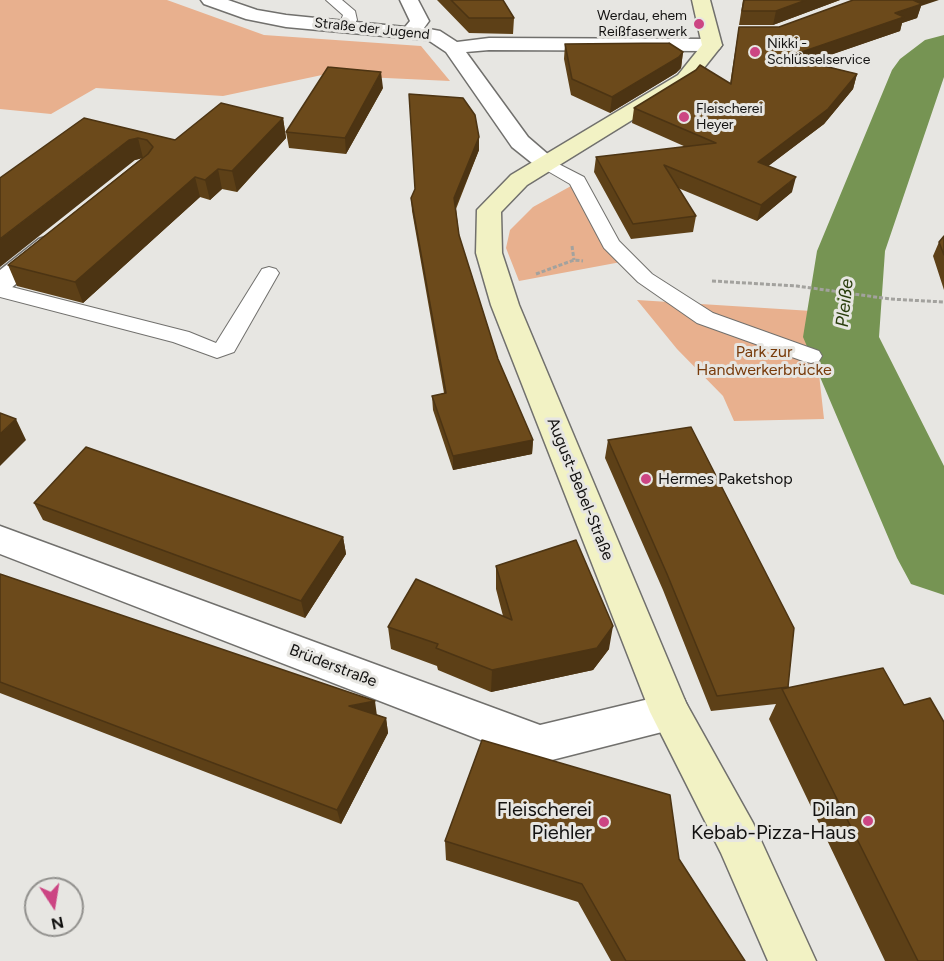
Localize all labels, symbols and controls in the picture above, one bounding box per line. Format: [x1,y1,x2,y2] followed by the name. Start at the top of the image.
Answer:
[597,8,687,40] place label: Werdau, ehem Reißfaserwerk
[314,15,430,43] street label: Straße der Jugend
[692,17,706,31] marker: Werdau, ehem Reißfaserwerk
[767,36,870,68] place label: Nikki - Schlüsselservice
[748,45,762,59] marker: Nikki - Schlüsselservice
[696,101,763,134] place label: Fleischerei Heyer
[677,110,691,124] marker: Fleischerei Heyer
[832,278,858,328] water label: Pleiße
[696,342,832,380] park label: Park zur Handwerkerbrücke
[543,415,617,563] street label: August-Bebel-Straße
[658,469,793,489] place label: Hermes Paketshop
[639,472,653,486] marker: Hermes Paketshop
[286,640,380,692] street label: Brüderstraße
[497,798,592,845] place label: Fleischerei Piehler
[691,798,856,845] place label: Dilan Kebab-Pizza-Haus
[861,814,875,828] marker: Dilan Kebab-Pizza-Haus
[597,815,611,829] marker: Fleischerei Piehler
[24,877,84,937] north arrow
[49,913,65,934] text: N

